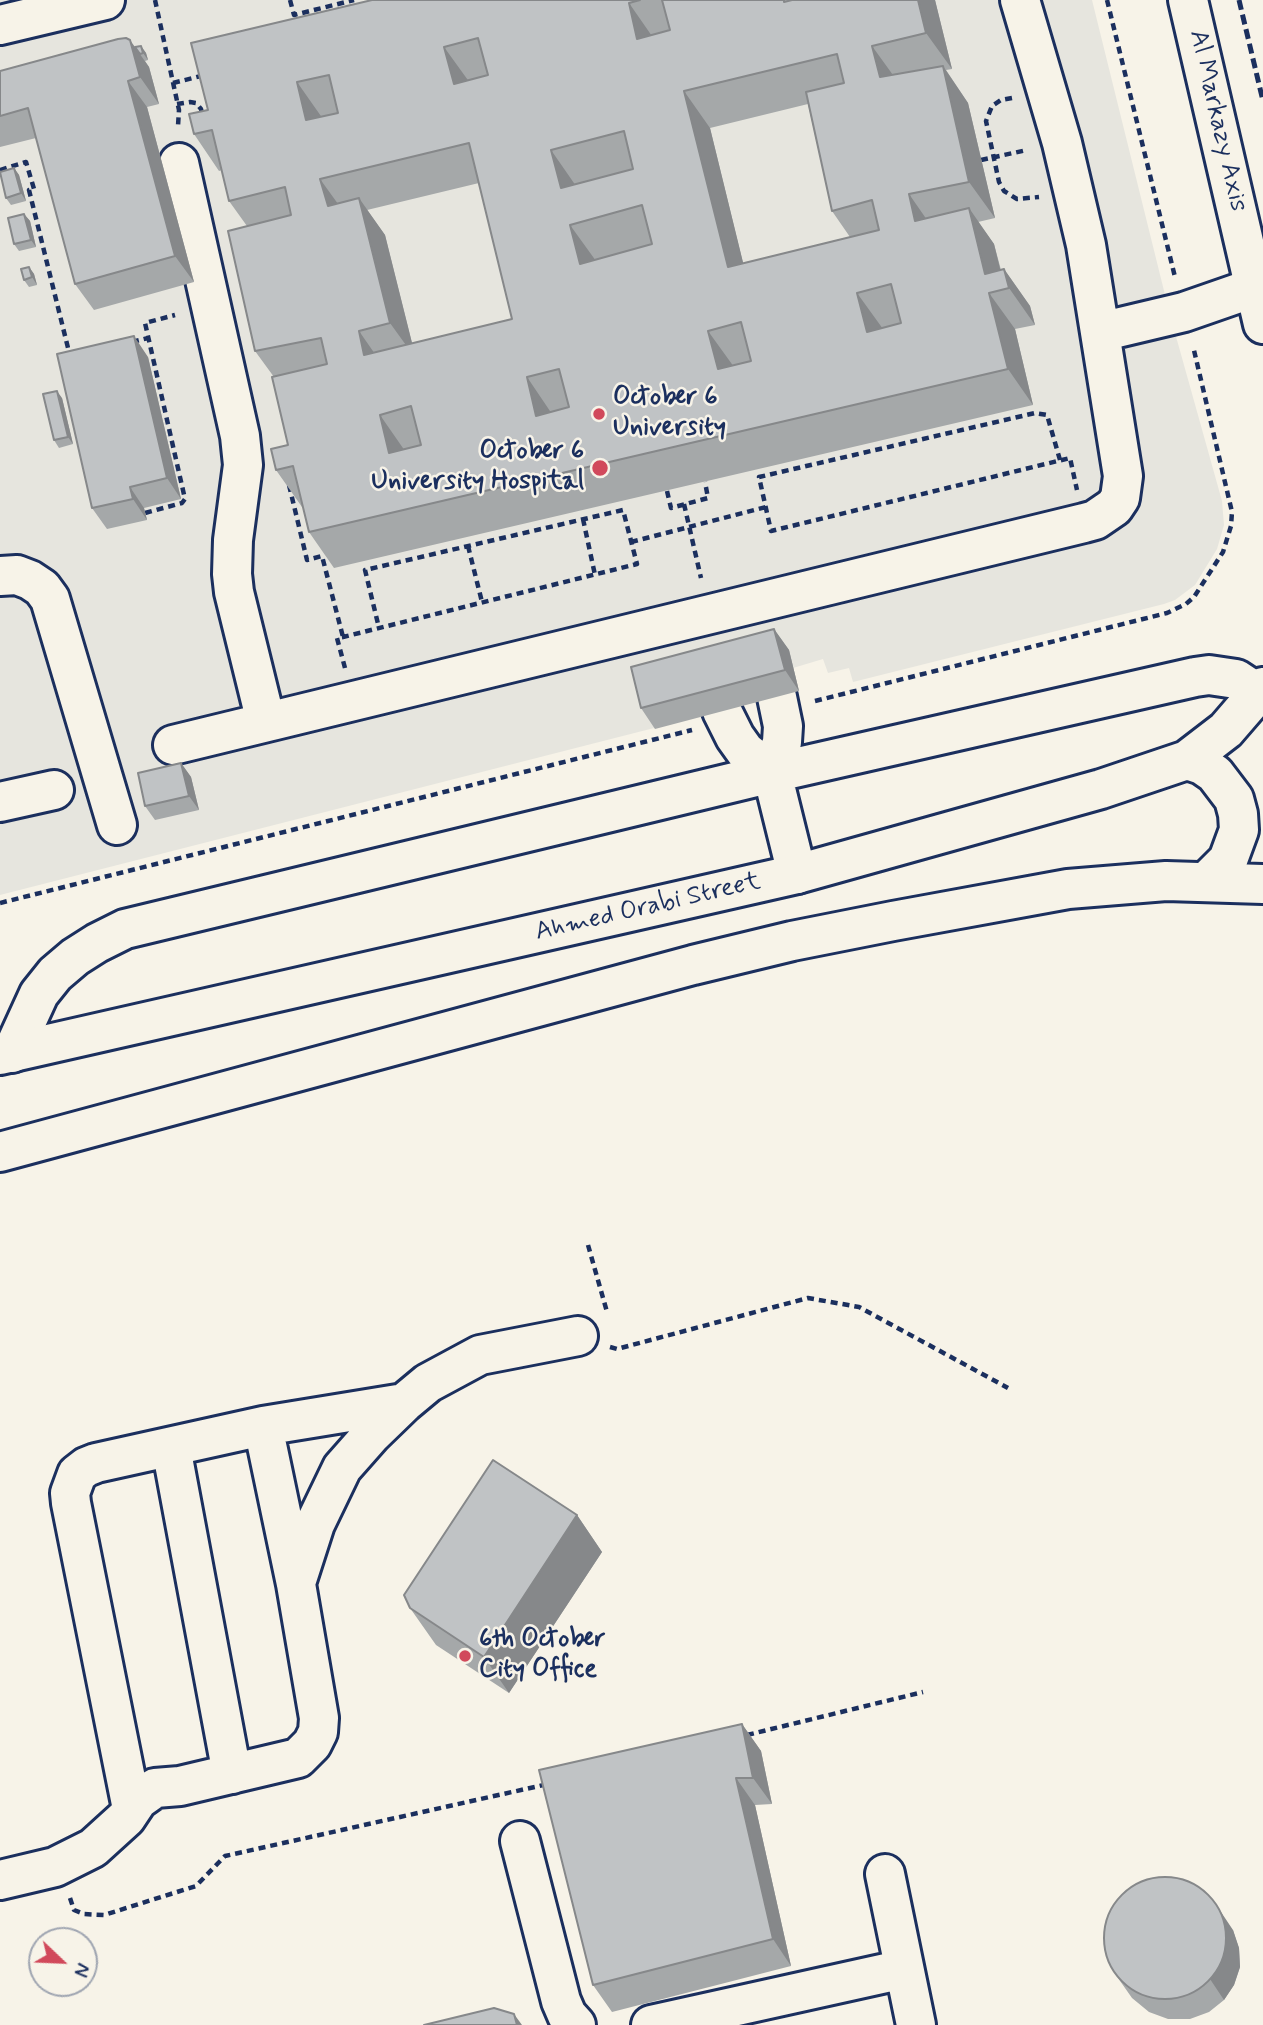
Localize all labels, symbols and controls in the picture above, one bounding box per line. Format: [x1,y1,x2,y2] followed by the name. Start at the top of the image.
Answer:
[1181,27,1253,215] street label: Al Markazy Axis
[613,383,726,444] place label: October 6 University
[591,406,607,422] marker: October 6 University
[371,437,584,498] place label: October 6 University Hospital
[590,458,610,478] marker: October 6 University Hospital
[532,867,764,949] street label: Ahmed Orabi Street
[479,1625,605,1686] place label: 6th October City Office
[457,1648,473,1664] marker: 6th October City Office
[28,1927,98,1997] north arrow
[67,1959,95,1980] text: N

